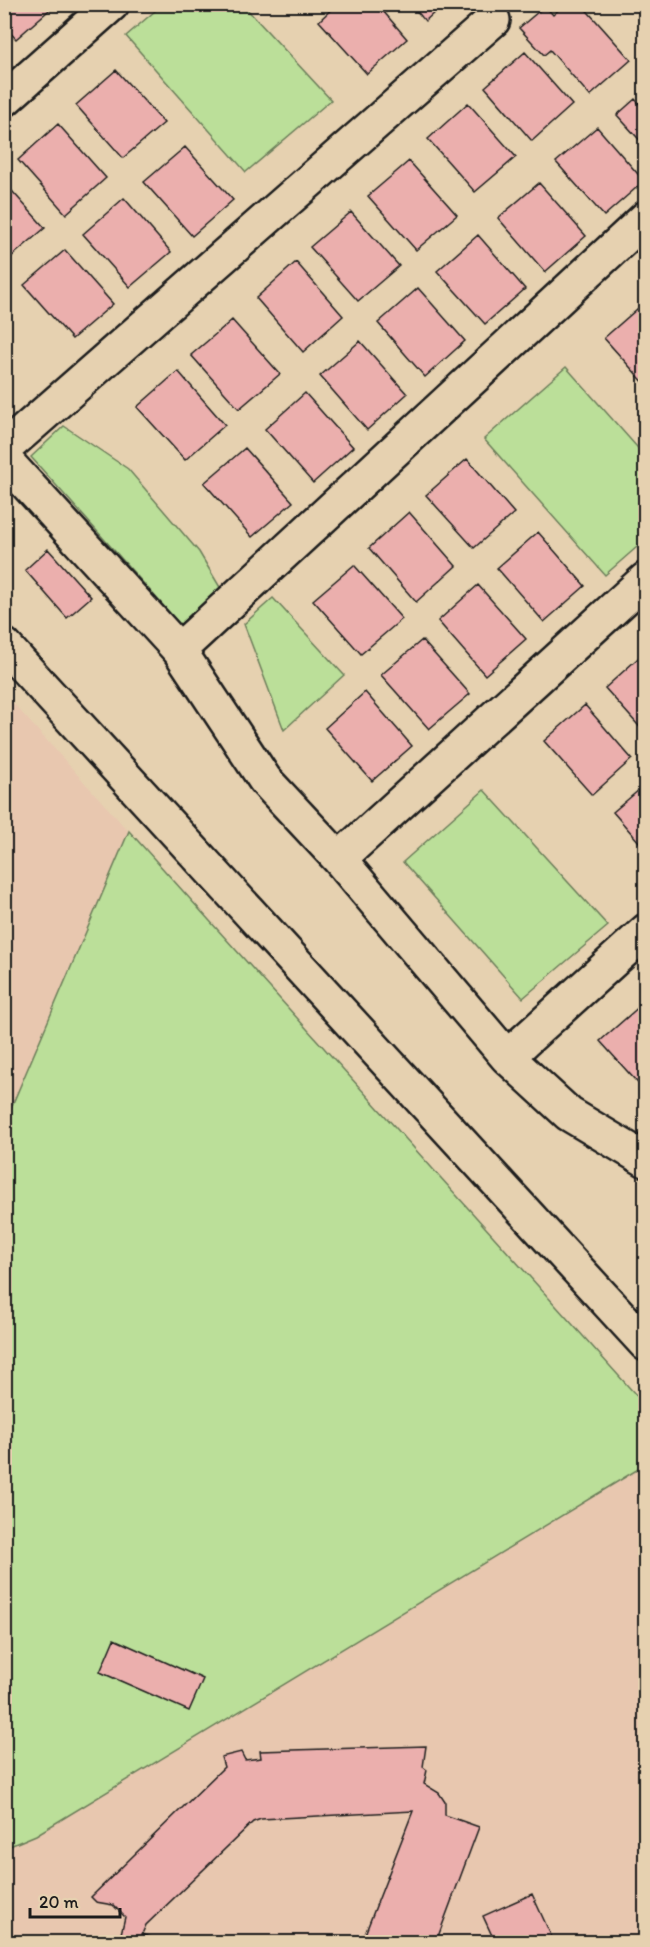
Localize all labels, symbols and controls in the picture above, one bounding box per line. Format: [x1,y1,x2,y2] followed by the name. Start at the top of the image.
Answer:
[30,1881,120,1919] scale bar
[39,1891,79,1913] text: 20 m

